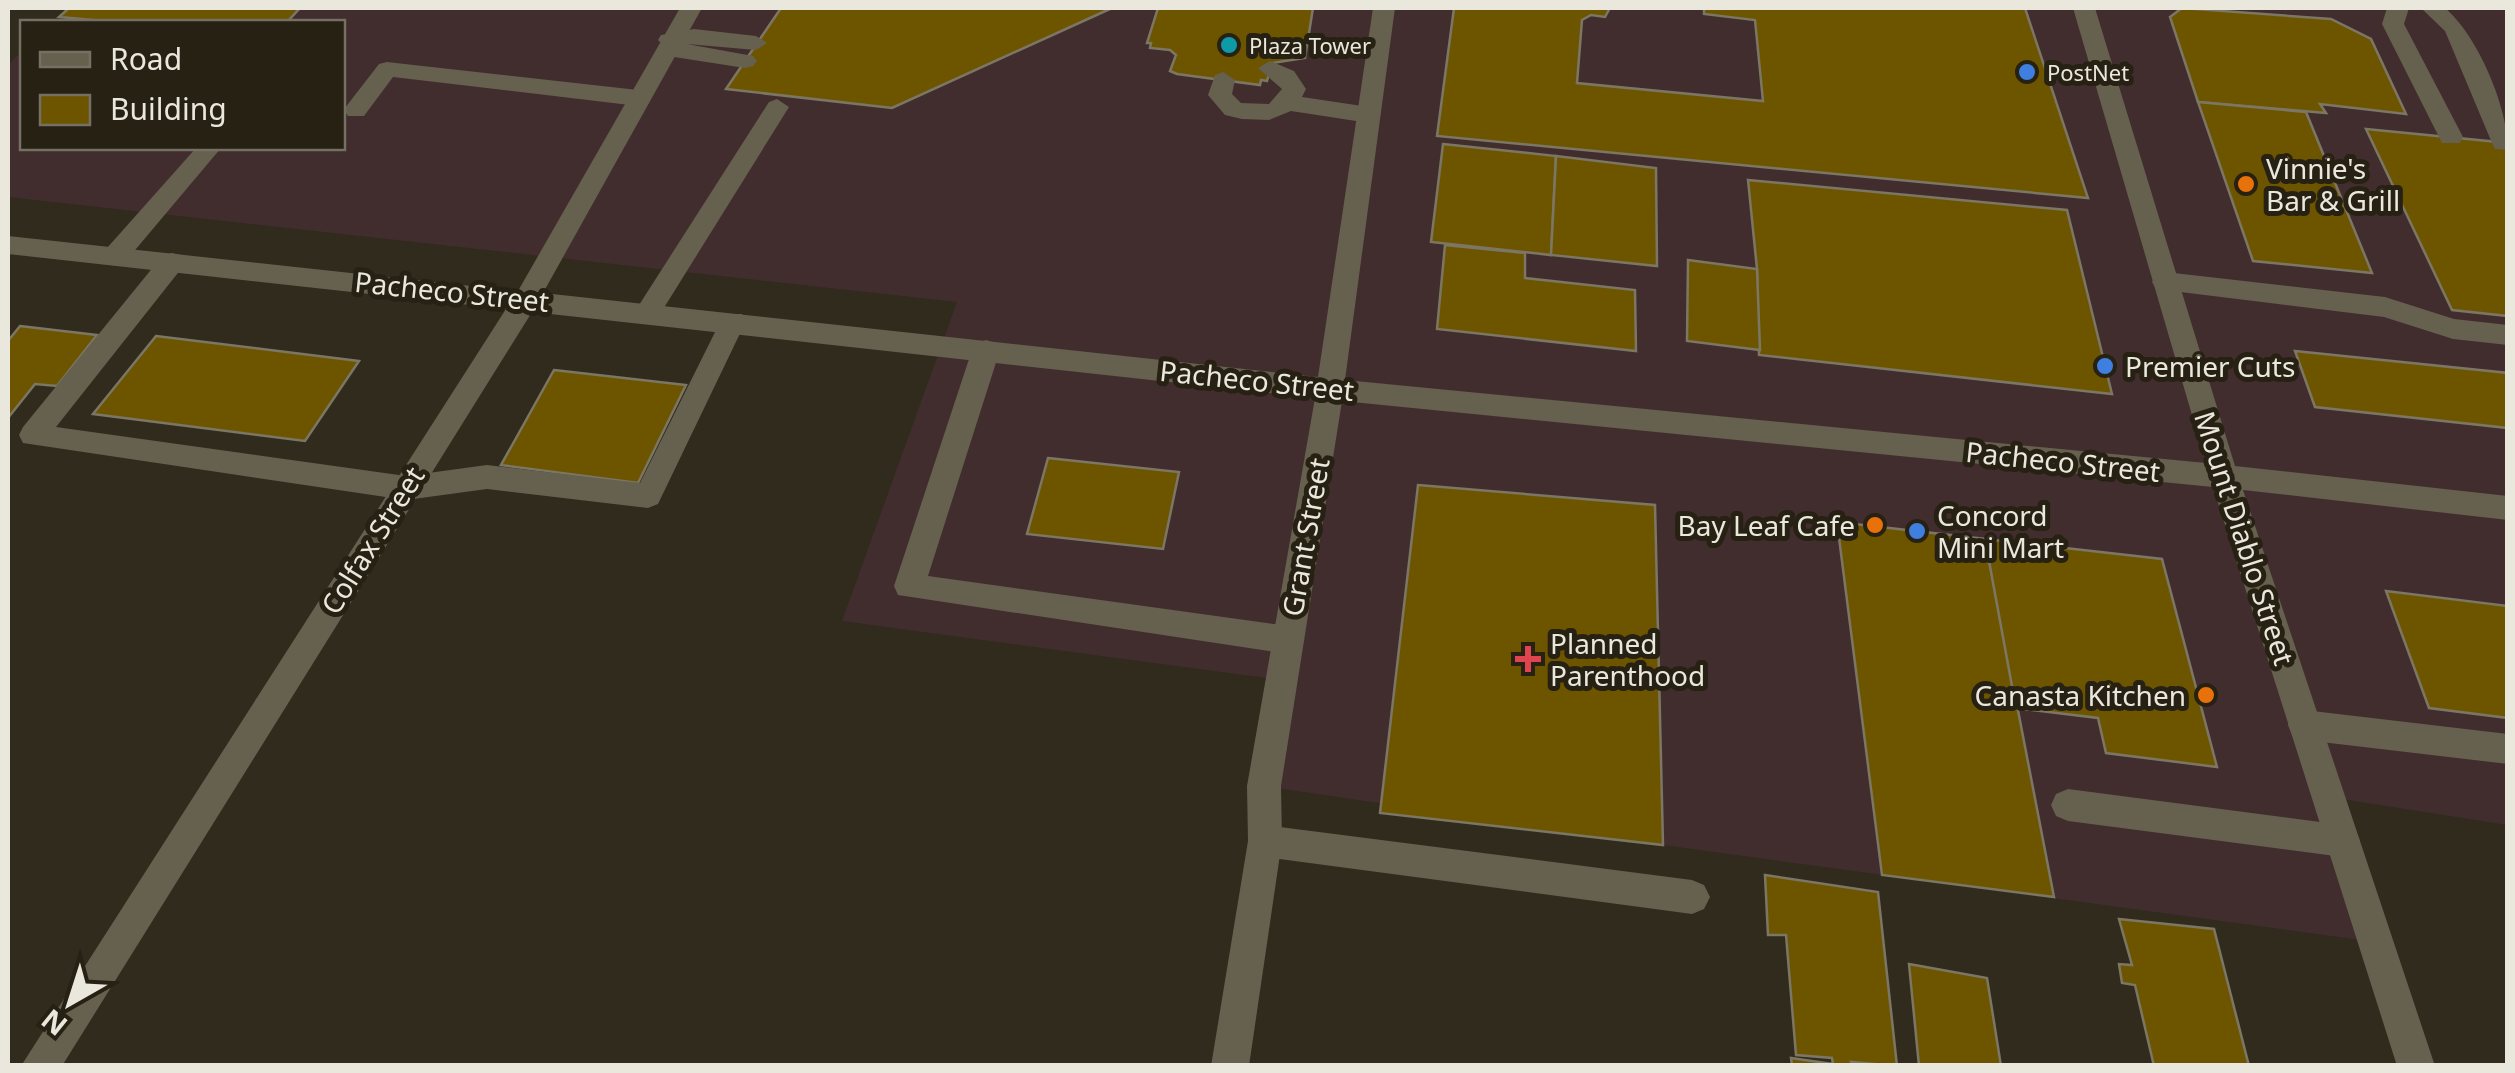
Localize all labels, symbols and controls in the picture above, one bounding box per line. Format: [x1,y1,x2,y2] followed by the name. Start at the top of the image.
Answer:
[20,20,345,150] legend
[1249,30,1371,60] place label: Plaza Tower
[1218,34,1240,56] marker: Plaza Tower
[110,38,182,79] text: Road
[2047,57,2129,87] place label: PostNet
[2016,61,2038,83] marker: PostNet
[110,88,227,129] text: Building
[2266,149,2400,219] place label: Vinnie's Bar & Grill
[2235,173,2257,195] marker: Vinnie's Bar & Grill
[353,262,551,320] street label: Pacheco Street
[2125,347,2295,385] place label: Premier Cuts
[1158,351,1356,409] street label: Pacheco Street
[2094,355,2116,377] marker: Premier Cuts
[2186,406,2304,670] street label: Mount Diablo Street
[1964,432,2162,490] street label: Pacheco Street
[1272,455,1338,619] street label: Grant Street
[312,459,432,621] street label: Colfax Street
[1937,496,2064,566] place label: Concord Mini Mart
[1678,506,1855,544] place label: Bay Leaf Cafe
[1864,514,1886,536] marker: Bay Leaf Cafe
[1906,520,1928,542] marker: Concord Mini Mart
[1550,624,1705,694] place label: Planned Parenthood
[1515,646,1541,672] marker: Planned Parenthood
[1975,676,2186,714] place label: Canasta Kitchen
[2195,684,2217,706] marker: Canasta Kitchen
[20,953,120,1053] north arrow
[33,1001,74,1045] text: N

